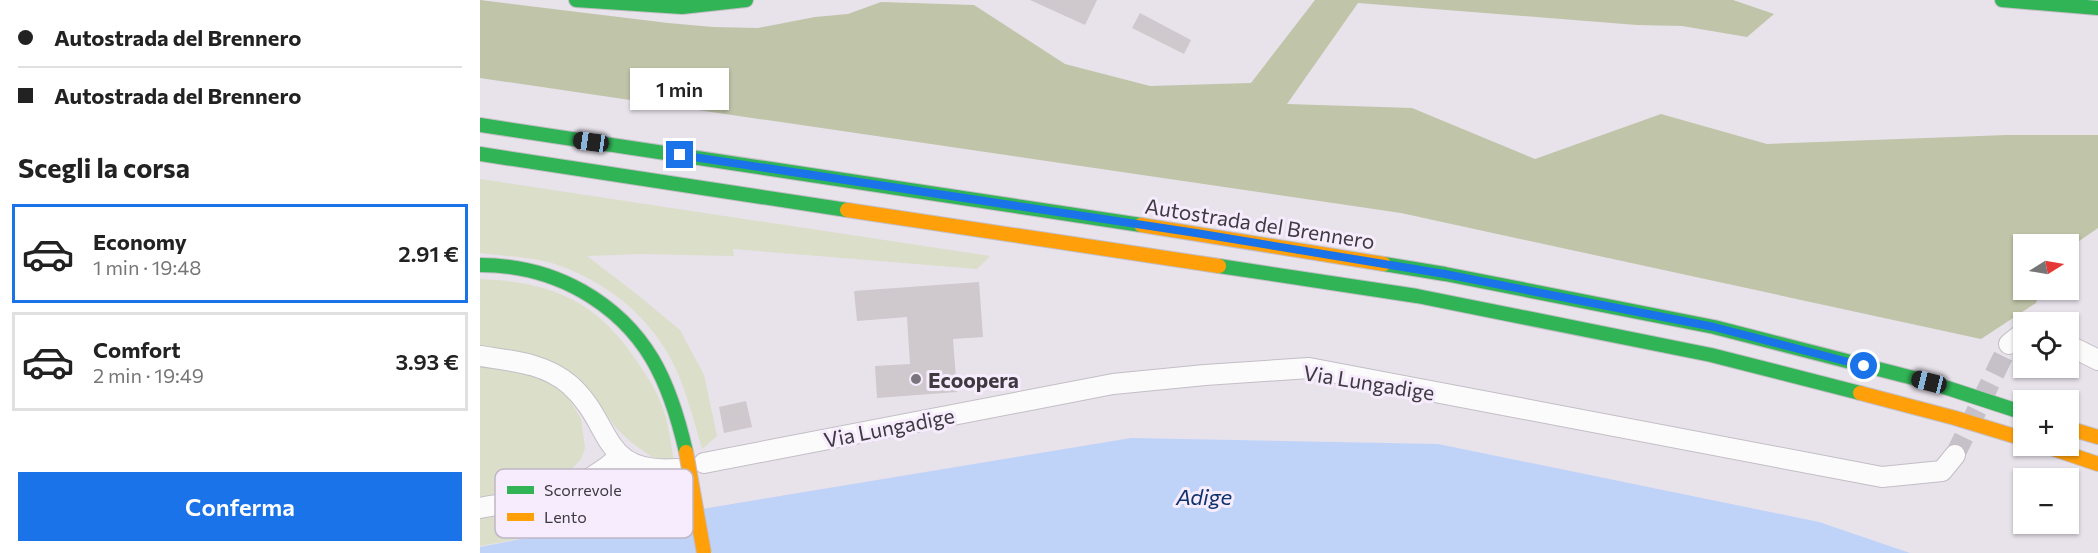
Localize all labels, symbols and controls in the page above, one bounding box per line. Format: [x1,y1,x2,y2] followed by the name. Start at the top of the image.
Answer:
[54,24,301,51] text: Autostrada del Brennero
[630,68,730,110] callout: 1 min
[656,77,703,101] text: 1 min
[54,82,301,109] text: Autostrada del Brennero
[572,131,610,153] car
[666,141,693,168] route end
[18,151,190,184] text: Scegli la corsa
[1143,192,1377,254] street label: Autostrada del Brennero
[21,227,75,281] icon: car
[93,228,187,255] text: Economy
[2013,234,2079,300] north arrow
[2013,234,2079,534] map controls
[398,240,459,267] text: 2.91 €
[93,255,201,279] text: 1 min · 19:48
[2013,312,2079,378] button: locate
[21,335,75,389] icon: car
[93,336,181,363] text: Comfort
[396,348,459,375] text: 3.93 €
[1850,352,1877,379] route start
[1302,359,1436,405] street label: Via Lungadige
[93,363,204,387] text: 2 min · 19:49
[928,367,1019,392] place label: Ecoopera
[1909,369,1949,395] car
[909,372,923,386] marker: Ecoopera
[2013,390,2079,456] button: +
[822,402,956,452] street label: Via Lungadige
[2013,468,2079,534] button: −
[495,469,693,538] legend
[18,472,462,541] button: Conferma
[544,480,622,499] text: Scorrevole
[1175,483,1232,510] water label: Adige
[544,507,587,526] text: Lento

